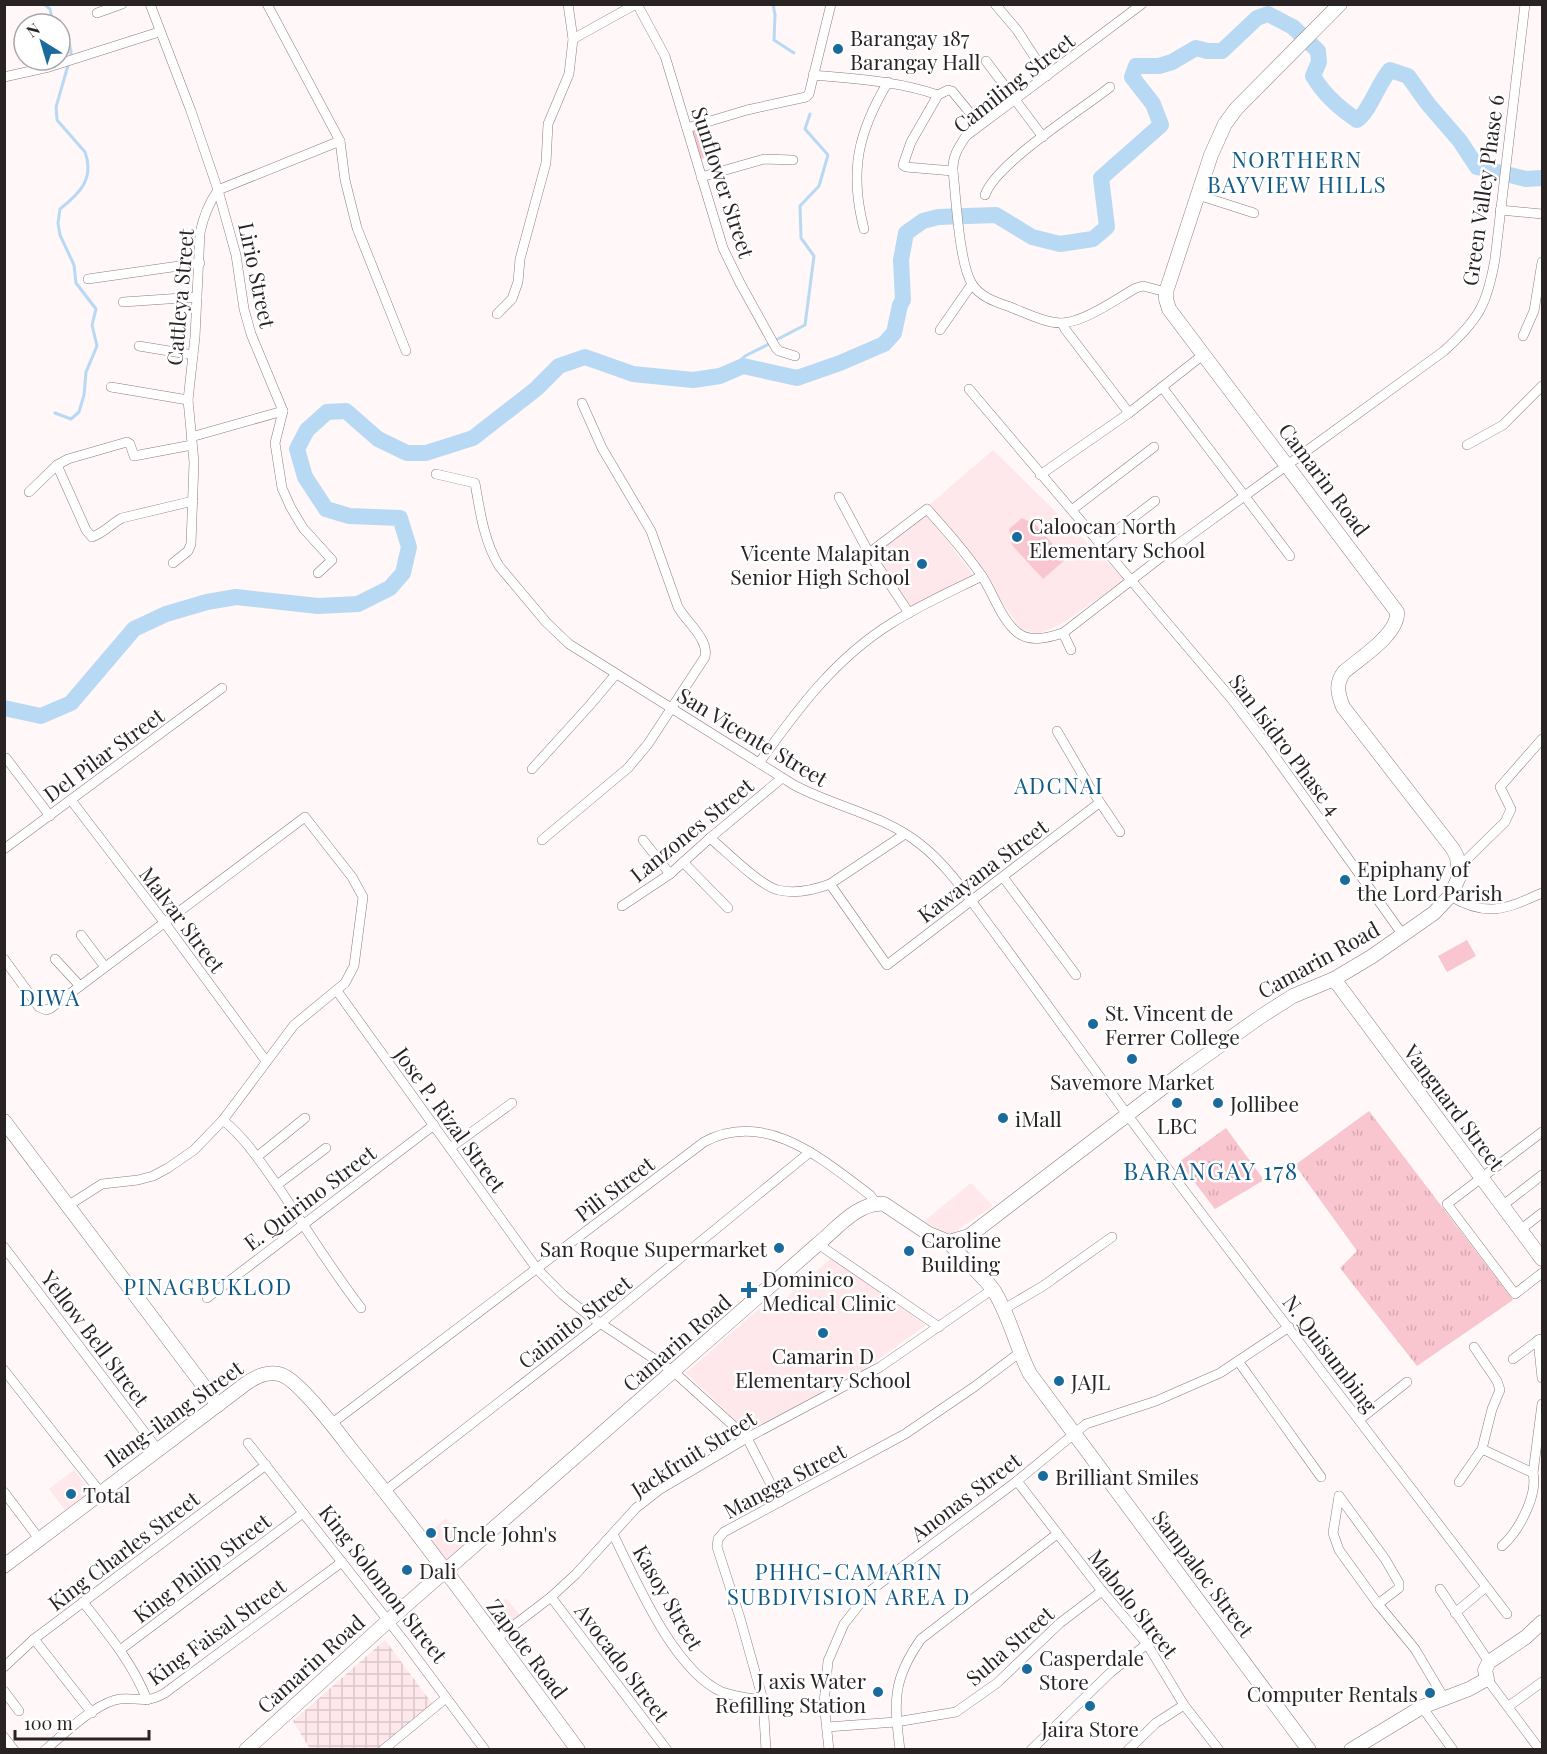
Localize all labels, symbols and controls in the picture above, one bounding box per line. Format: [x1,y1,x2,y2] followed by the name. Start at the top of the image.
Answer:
[12,12,72,72] north arrow
[22,17,44,41] text: N
[850,23,980,75] place label: Barangay 187 Barangay Hall
[946,25,1080,138] street label: Camiling Street
[831,42,845,56] marker: Barangay 187 Barangay Hall
[1455,92,1509,287] street label: Green Valley Phase 6
[686,103,762,262] street label: Sunflower Street
[1207,144,1387,199] district label: NORTHERN BAYVIEW HILLS
[233,220,283,331] street label: Lirio Street
[159,227,199,367] street label: Cattleya Street
[1273,417,1377,541] street label: Camarin Road
[1029,511,1205,563] place label: Caloocan North Elementary School
[1010,530,1024,544] marker: Caloocan North Elementary School
[730,538,910,590] place label: Vicente Malapitan Senior High School
[915,557,929,571] marker: Vicente Malapitan Senior High School
[1224,668,1348,820] street label: San Isidro Phase 4
[673,680,834,792] street label: San Vicente Street
[37,700,169,807] street label: Del Pilar Street
[624,770,759,887] street label: Lanzones Street
[1013,770,1104,800] district label: ADCNAI
[911,812,1053,928] street label: Kawayana Street
[1357,854,1503,906] place label: Epiphany of the Lord Parish
[134,860,232,978] street label: Malvar Street
[1338,873,1352,887] marker: Epiphany of the Lord Parish
[1252,914,1384,1004] street label: Camarin Road
[19,982,81,1012] district label: DIWA
[1105,998,1240,1050] place label: St. Vincent de Ferrer College
[1086,1017,1100,1031] marker: St. Vincent de Ferrer College
[1398,1037,1512,1176] street label: Vanguard Street
[388,1040,513,1197] street label: Jose P. Rizal Street
[1125,1052,1139,1066] marker: Savemore Market
[1050,1067,1215,1095] place label: Savemore Market
[1229,1089,1299,1117] place label: Jollibee
[1170,1096,1184,1110] marker: LBC
[1211,1096,1225,1110] marker: Jollibee
[1015,1104,1062,1132] place label: iMall
[996,1111,1010,1125] marker: iMall
[1157,1111,1197,1139] place label: LBC
[237,1138,381,1256] street label: E. Quirino Street
[569,1149,660,1227] street label: Pili Street
[1123,1154,1299,1186] district label: BARANGAY 178
[921,1225,1001,1277] place label: Caroline Building
[540,1234,768,1262] place label: San Roque Supermarket
[772,1241,786,1255] marker: San Roque Supermarket
[902,1244,916,1258] marker: Caroline Building
[35,1264,157,1412] street label: Yellow Bell Street
[762,1264,896,1316] place label: Dominico Medical Clinic
[512,1268,637,1374] street label: Caimito Street
[123,1271,293,1301] district label: PINAGBUKLOD
[740,1281,758,1299] marker: Dominico Medical Clinic
[616,1287,736,1397] street label: Camarin Road
[1278,1288,1384,1418] street label: N. Quisumbing
[816,1326,830,1340] marker: Camarin D Elementary School
[735,1341,911,1393] place label: Camarin D Elementary School
[98,1353,248,1473] street label: Ilang-ilang Street
[1070,1367,1110,1395] place label: JAJL
[1052,1374,1066,1388] marker: JAJL
[625,1403,761,1503] street label: Jackfruit Street
[718,1436,851,1524] street label: Mangga Street
[903,1445,1026,1547] street label: Anonas Street
[1055,1462,1199,1490] place label: Brilliant Smiles
[1036,1469,1050,1483] marker: Brilliant Smiles
[83,1480,131,1508] place label: Total
[42,1484,205,1616] street label: King Charles Street
[64,1487,78,1501] marker: Total
[314,1498,455,1668] street label: King Solomon Street
[1147,1504,1261,1643] street label: Sampaloc Street
[127,1506,276,1628] street label: King Philip Street
[443,1519,557,1547] place label: Uncle John's
[424,1526,438,1540] marker: Uncle John's
[628,1540,711,1655] street label: Kasoy Street
[1083,1543,1186,1664] street label: Mabolo Street
[419,1556,457,1584] place label: Dali
[727,1556,971,1611] district label: PHHC-CAMARIN SUBDIVISION AREA D
[400,1563,414,1577] marker: Dali
[141,1571,291,1691] street label: King Faisal Street
[481,1593,575,1703] street label: Zapote Road
[569,1597,677,1727] street label: Avocado Street
[959,1599,1059,1691] street label: Suha Street
[250,1607,370,1719] street label: Camarin Road
[1039,1643,1144,1695] place label: Casperdale Store
[1020,1662,1034,1676] marker: Casperdale Store
[715,1666,867,1718] place label: J axis Water Refilling Station
[1247,1679,1418,1707] place label: Computer Rentals
[871,1685,885,1699] marker: J axis Water Refilling Station
[1423,1686,1437,1700] marker: Computer Rentals
[1083,1699,1097,1713] marker: Jaira Store
[15,1703,148,1741] scale bar
[24,1711,73,1735] text: 100 m
[1040,1714,1139,1742] place label: Jaira Store

